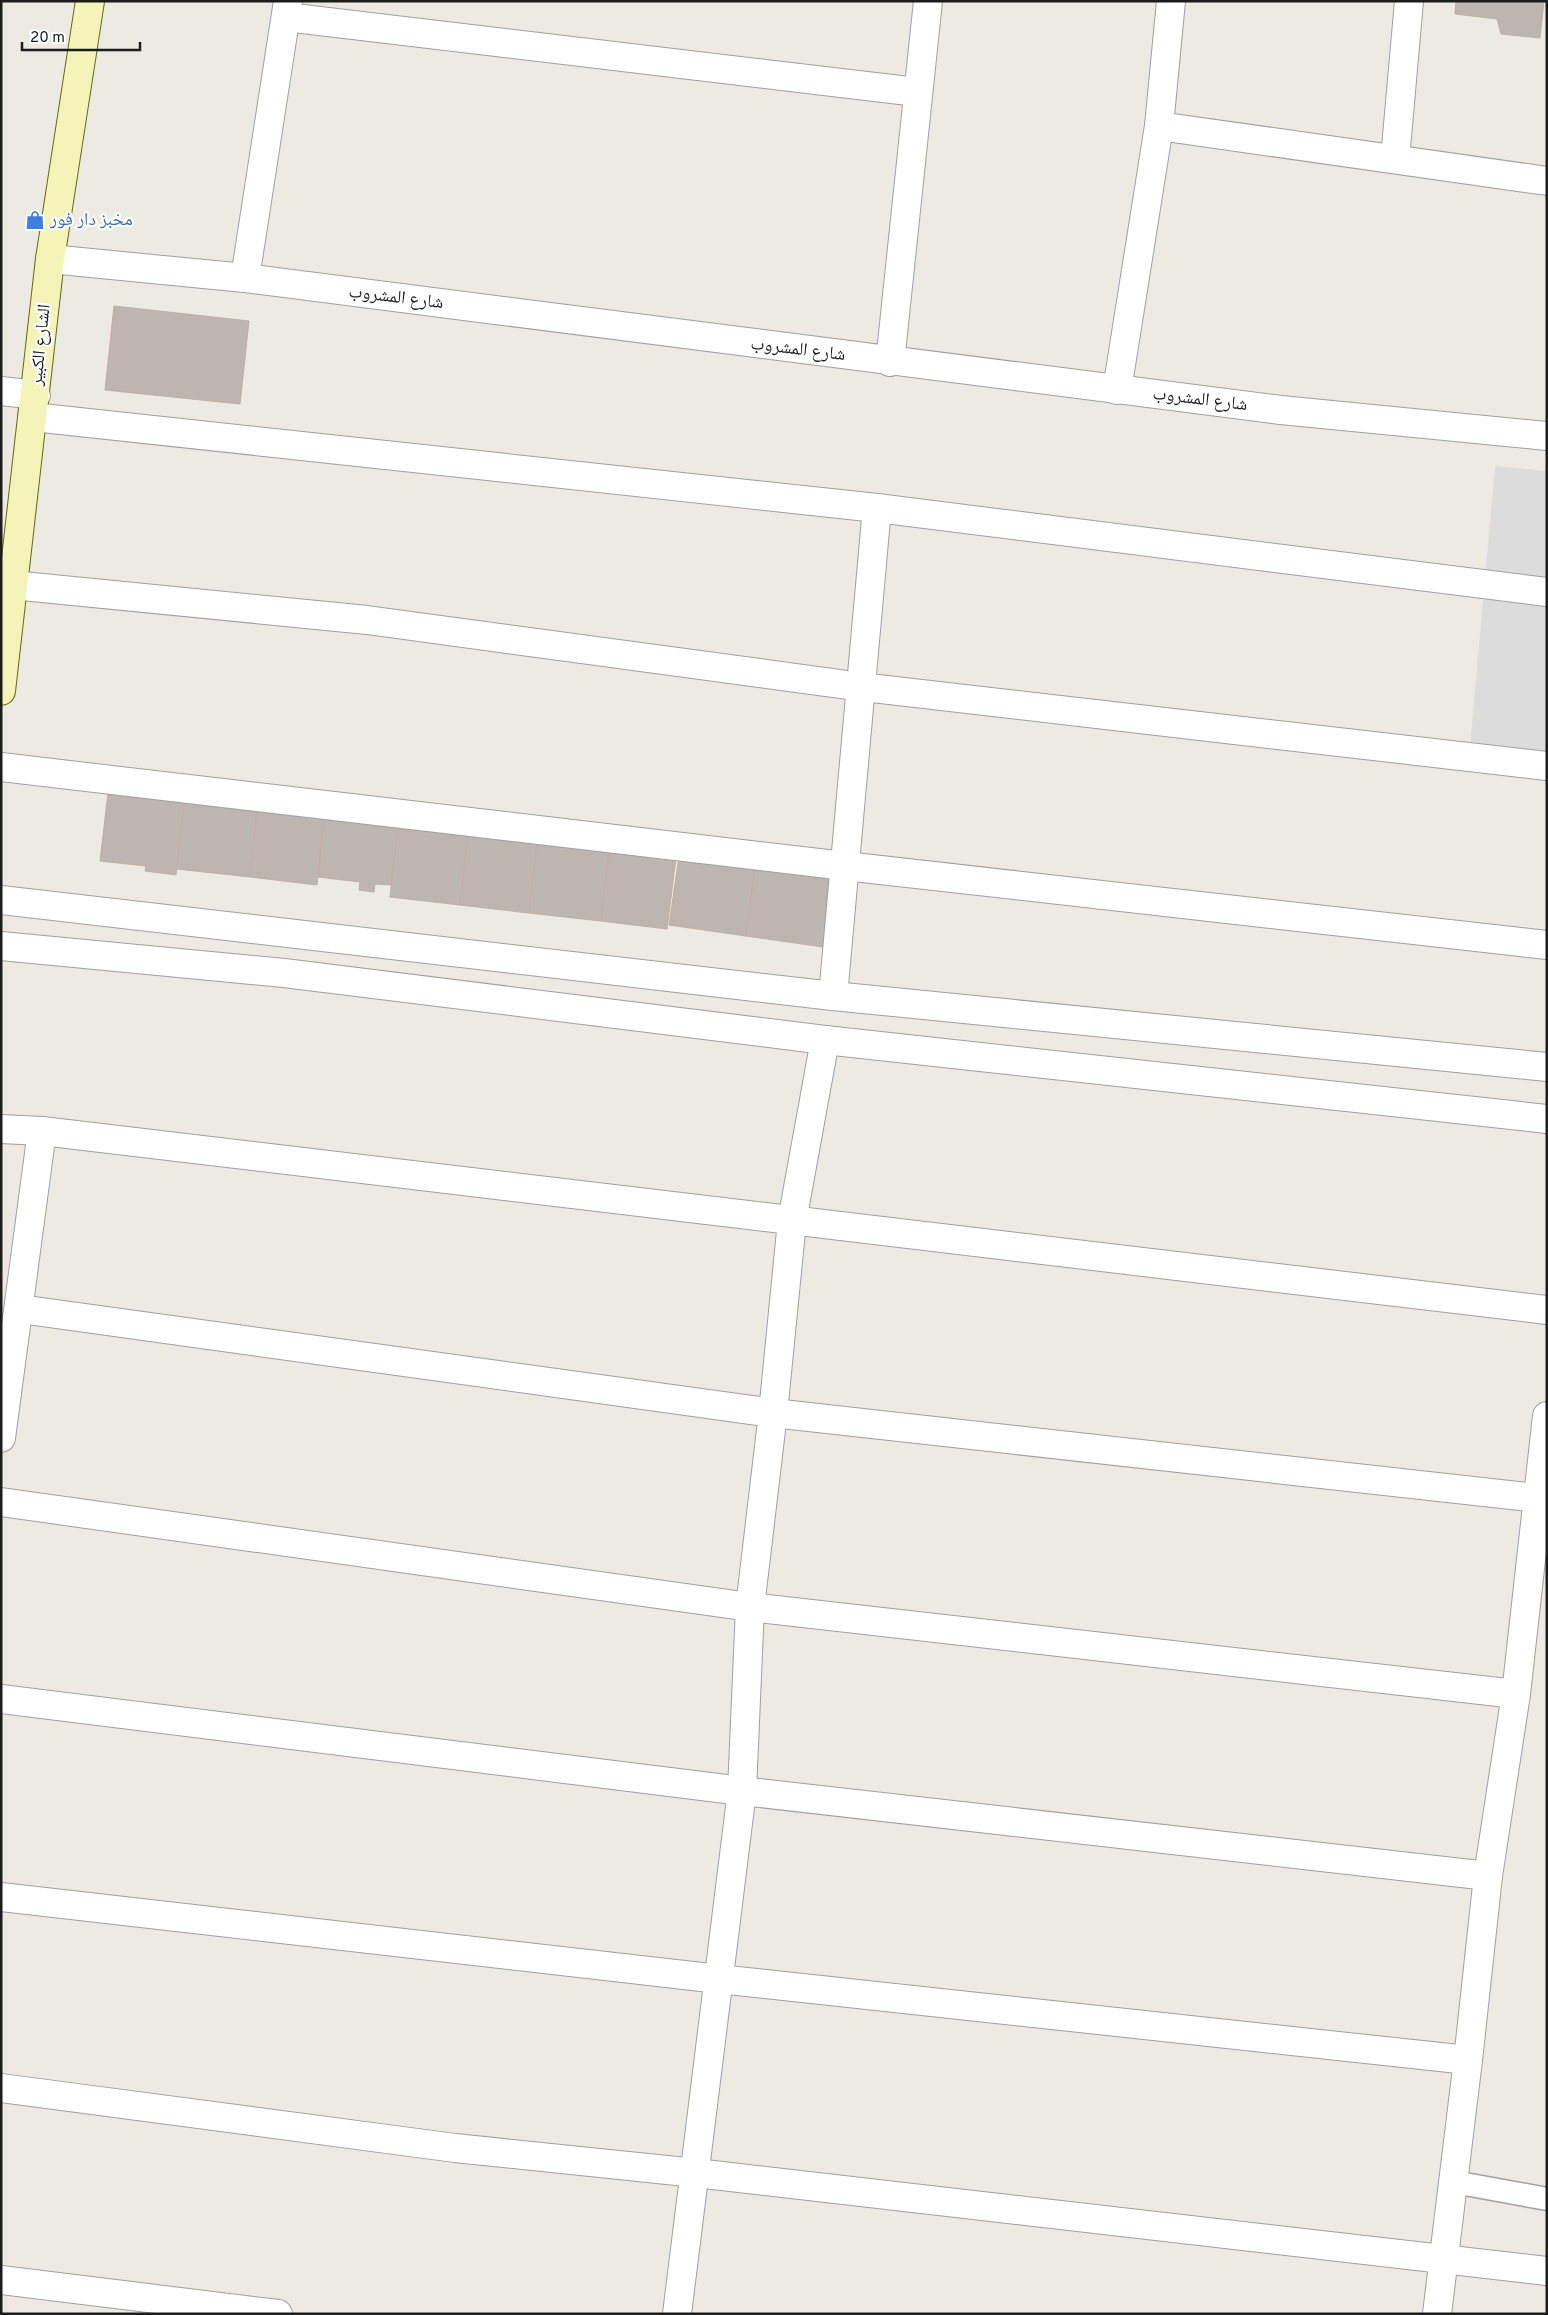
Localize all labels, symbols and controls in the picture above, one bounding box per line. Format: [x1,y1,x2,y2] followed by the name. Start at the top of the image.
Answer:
[22,20,140,52] scale bar
[30,29,65,48] text: 20 m
[24,209,46,231] shop icon: مخبز دار فور
[49,209,133,232] place label: مخبز دار فور
[347,281,445,315] street label: شارع المشروب
[25,303,57,388] street label: الشارع الكبير
[749,333,847,367] street label: شارع المشروب
[1151,383,1249,417] street label: شارع المشروب

